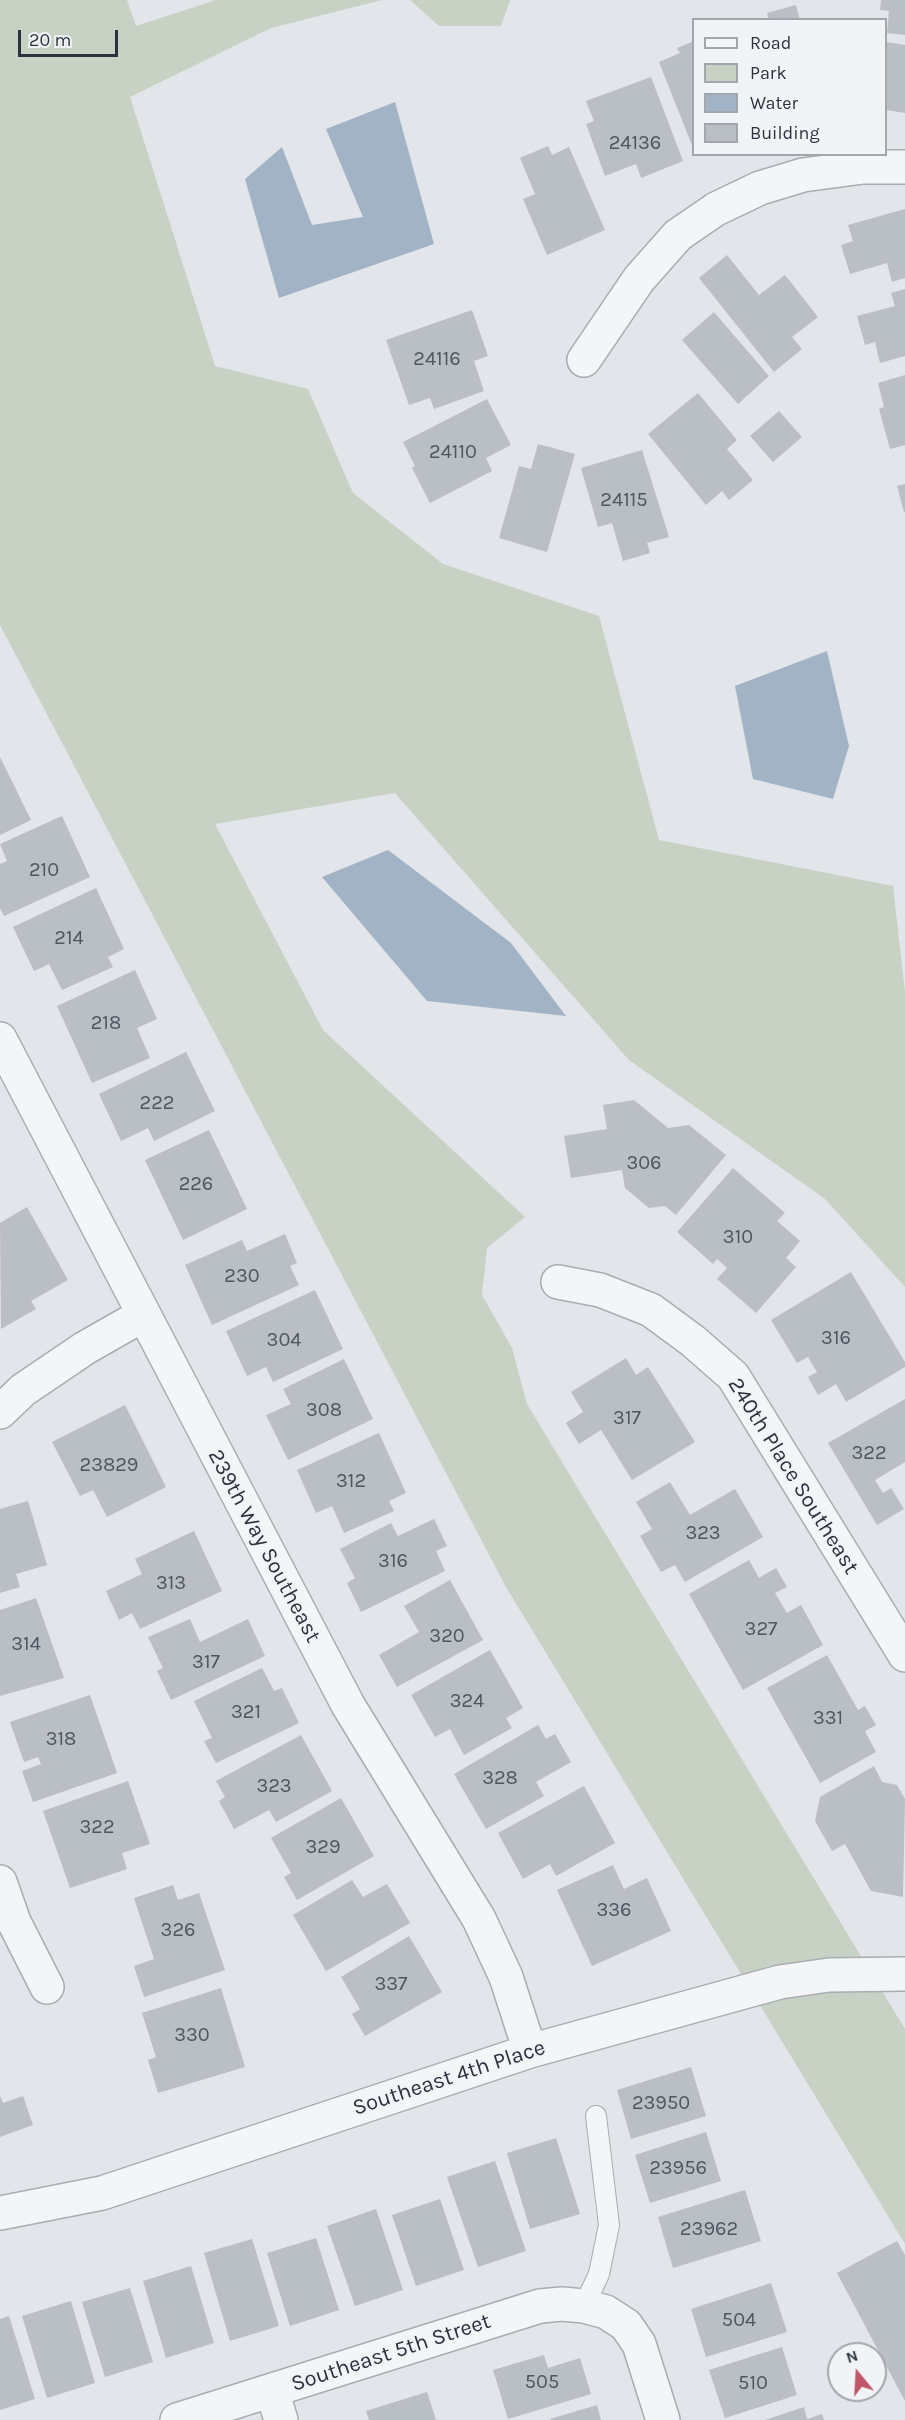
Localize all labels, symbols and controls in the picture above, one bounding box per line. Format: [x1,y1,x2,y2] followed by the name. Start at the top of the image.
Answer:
[21,18,122,56] scale bar
[692,18,887,156] legend
[29,29,71,51] text: 20 m
[750,32,791,54] text: Road
[750,62,787,84] text: Park
[750,92,798,114] text: Water
[750,122,820,144] text: Building
[609,131,661,155] house number: 24136
[413,347,461,371] house number: 24116
[429,440,477,464] house number: 24110
[600,488,648,512] house number: 24115
[29,858,59,882] house number: 210
[54,926,84,950] house number: 214
[91,1011,121,1035] house number: 218
[140,1091,174,1115] house number: 222
[626,1151,662,1175] house number: 306
[179,1172,213,1196] house number: 226
[723,1225,753,1249] house number: 310
[224,1264,260,1288] house number: 230
[821,1326,851,1350] house number: 316
[267,1328,301,1352] house number: 304
[722,1373,864,1579] street label: 240th Place Southeast
[306,1398,342,1422] house number: 308
[613,1406,641,1430] house number: 317
[852,1441,886,1465] house number: 322
[202,1445,326,1647] street label: 239th Way Southeast
[80,1453,138,1477] house number: 23829
[336,1469,366,1493] house number: 312
[685,1521,721,1545] house number: 323
[378,1549,408,1573] house number: 316
[156,1571,186,1595] house number: 313
[745,1617,777,1641] house number: 327
[429,1624,465,1648] house number: 320
[11,1632,41,1656] house number: 314
[192,1650,220,1674] house number: 317
[450,1689,484,1713] house number: 324
[231,1700,261,1724] house number: 321
[813,1706,843,1730] house number: 331
[46,1727,76,1751] house number: 318
[482,1766,518,1790] house number: 328
[256,1774,292,1798] house number: 323
[80,1815,114,1839] house number: 322
[306,1835,340,1859] house number: 329
[596,1898,632,1922] house number: 336
[161,1918,195,1942] house number: 326
[374,1972,408,1996] house number: 337
[174,2023,210,2047] house number: 330
[349,2034,549,2122] street label: Southeast 4th Place
[632,2091,690,2115] house number: 23950
[649,2156,707,2180] house number: 23956
[680,2217,738,2241] house number: 23962
[288,2308,494,2398] street label: Southeast 5th Street
[722,2308,756,2332] house number: 504
[827,2342,887,2402] north arrow
[843,2346,860,2367] text: N
[525,2370,559,2394] house number: 505
[738,2371,768,2395] house number: 510

